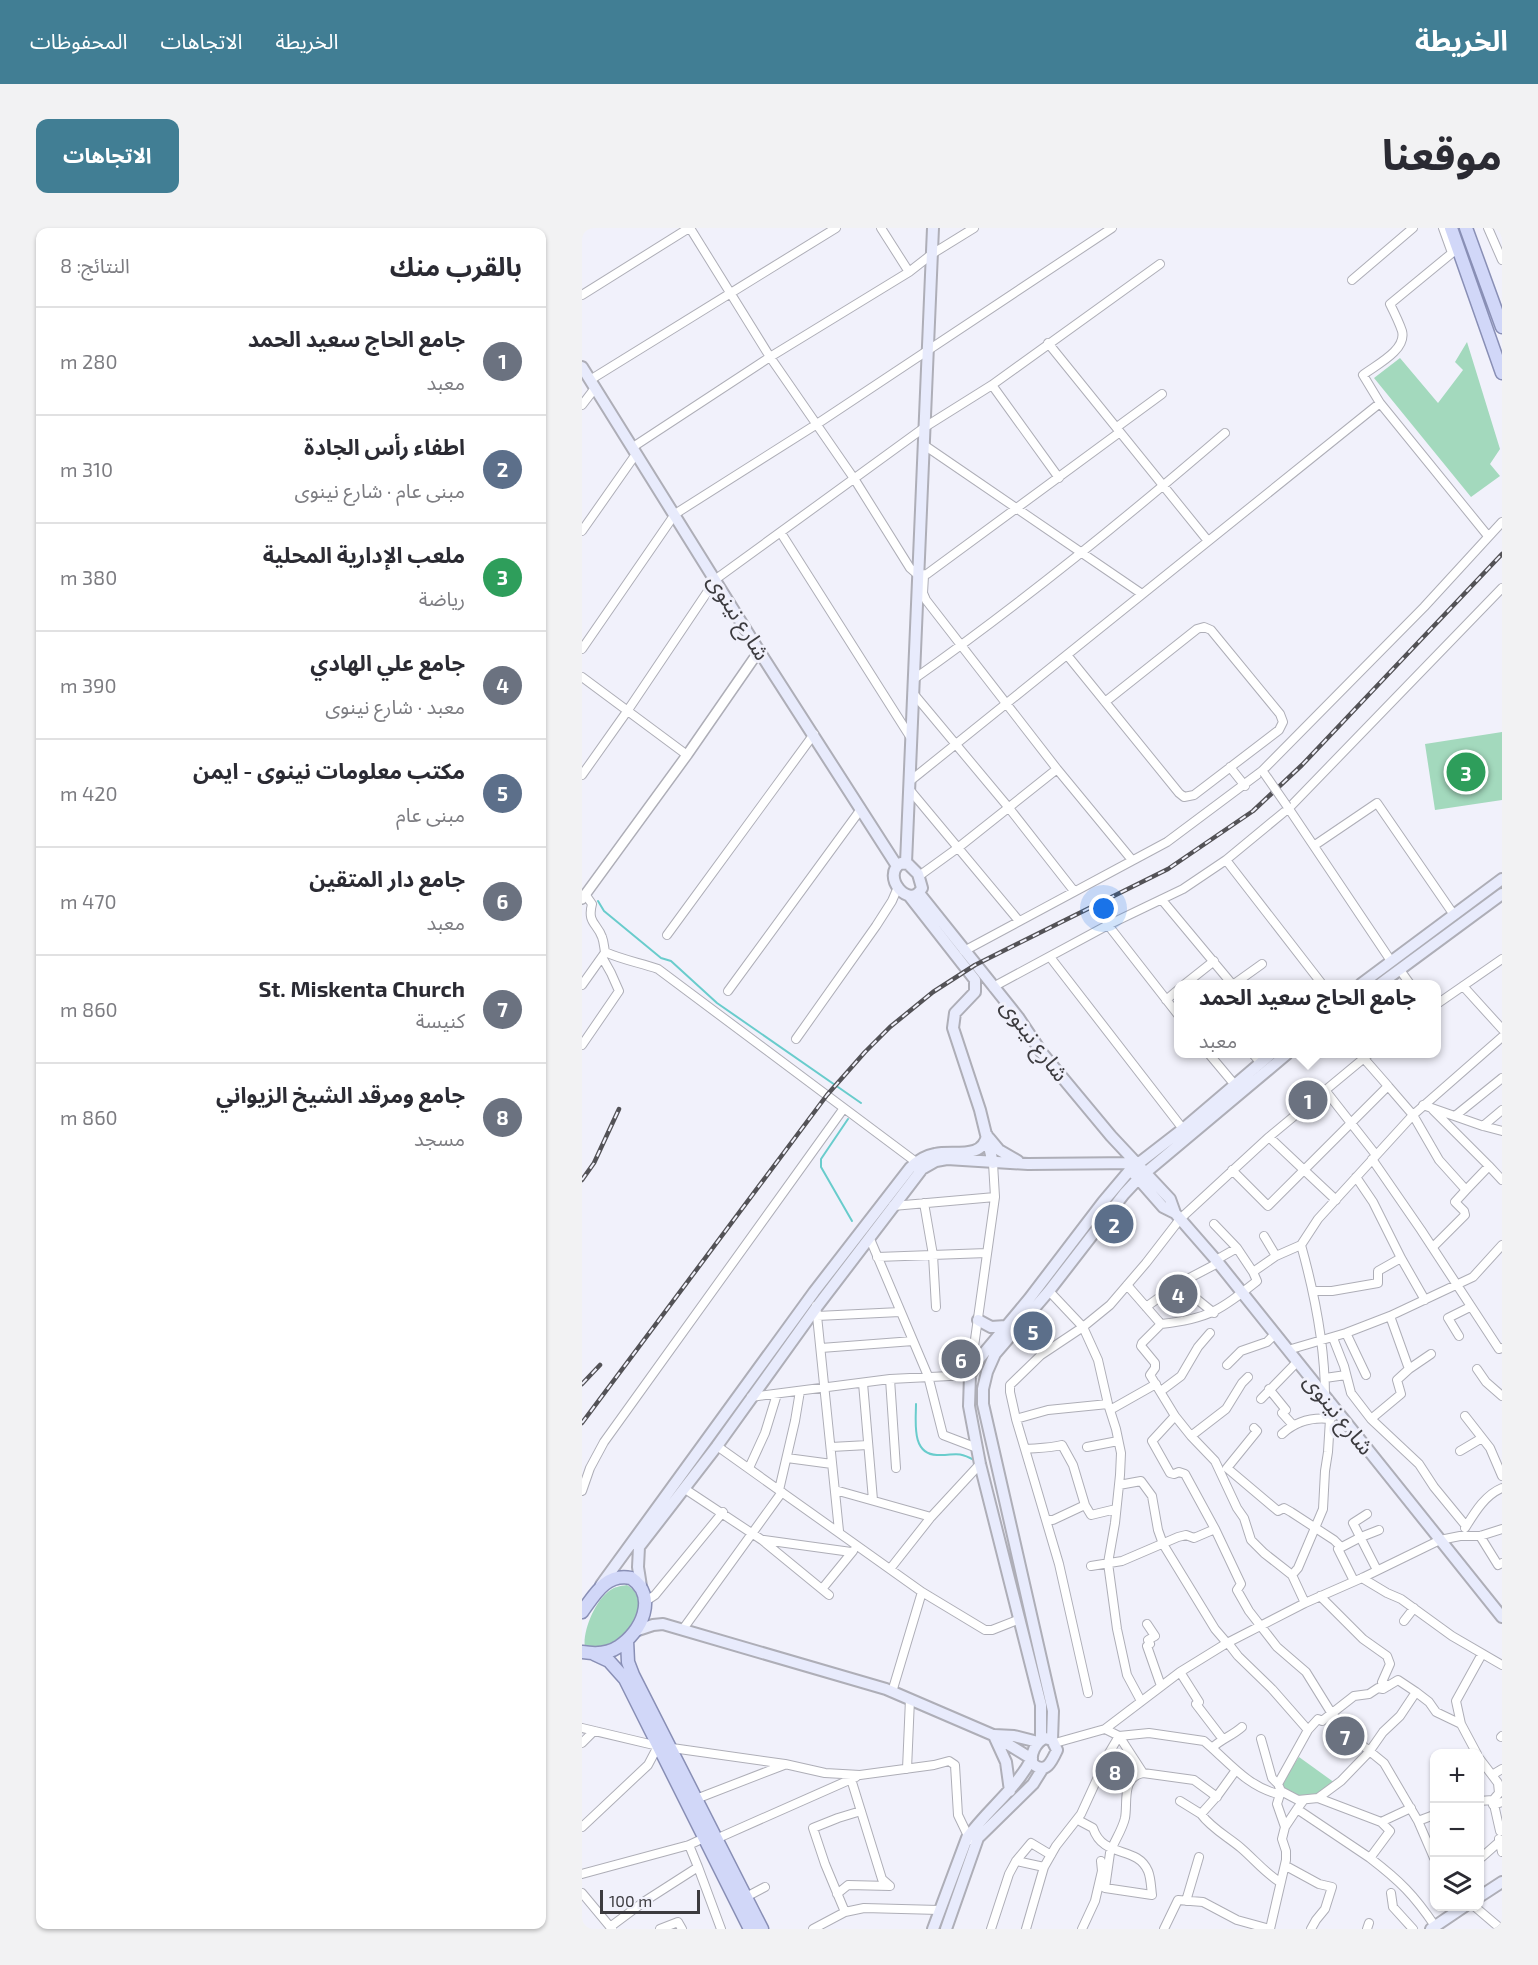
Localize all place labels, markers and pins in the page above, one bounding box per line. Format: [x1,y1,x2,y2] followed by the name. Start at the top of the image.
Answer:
[1446,750,1486,794] pin: 3
[1288,1078,1328,1122] pin: 1
[1094,1202,1134,1246] pin: 2
[1158,1272,1198,1316] pin: 4
[1014,1308,1052,1354] pin: 5
[942,1336,980,1382] pin: 6
[1326,1714,1365,1758] pin: 7
[1096,1748,1134,1794] pin: 8

